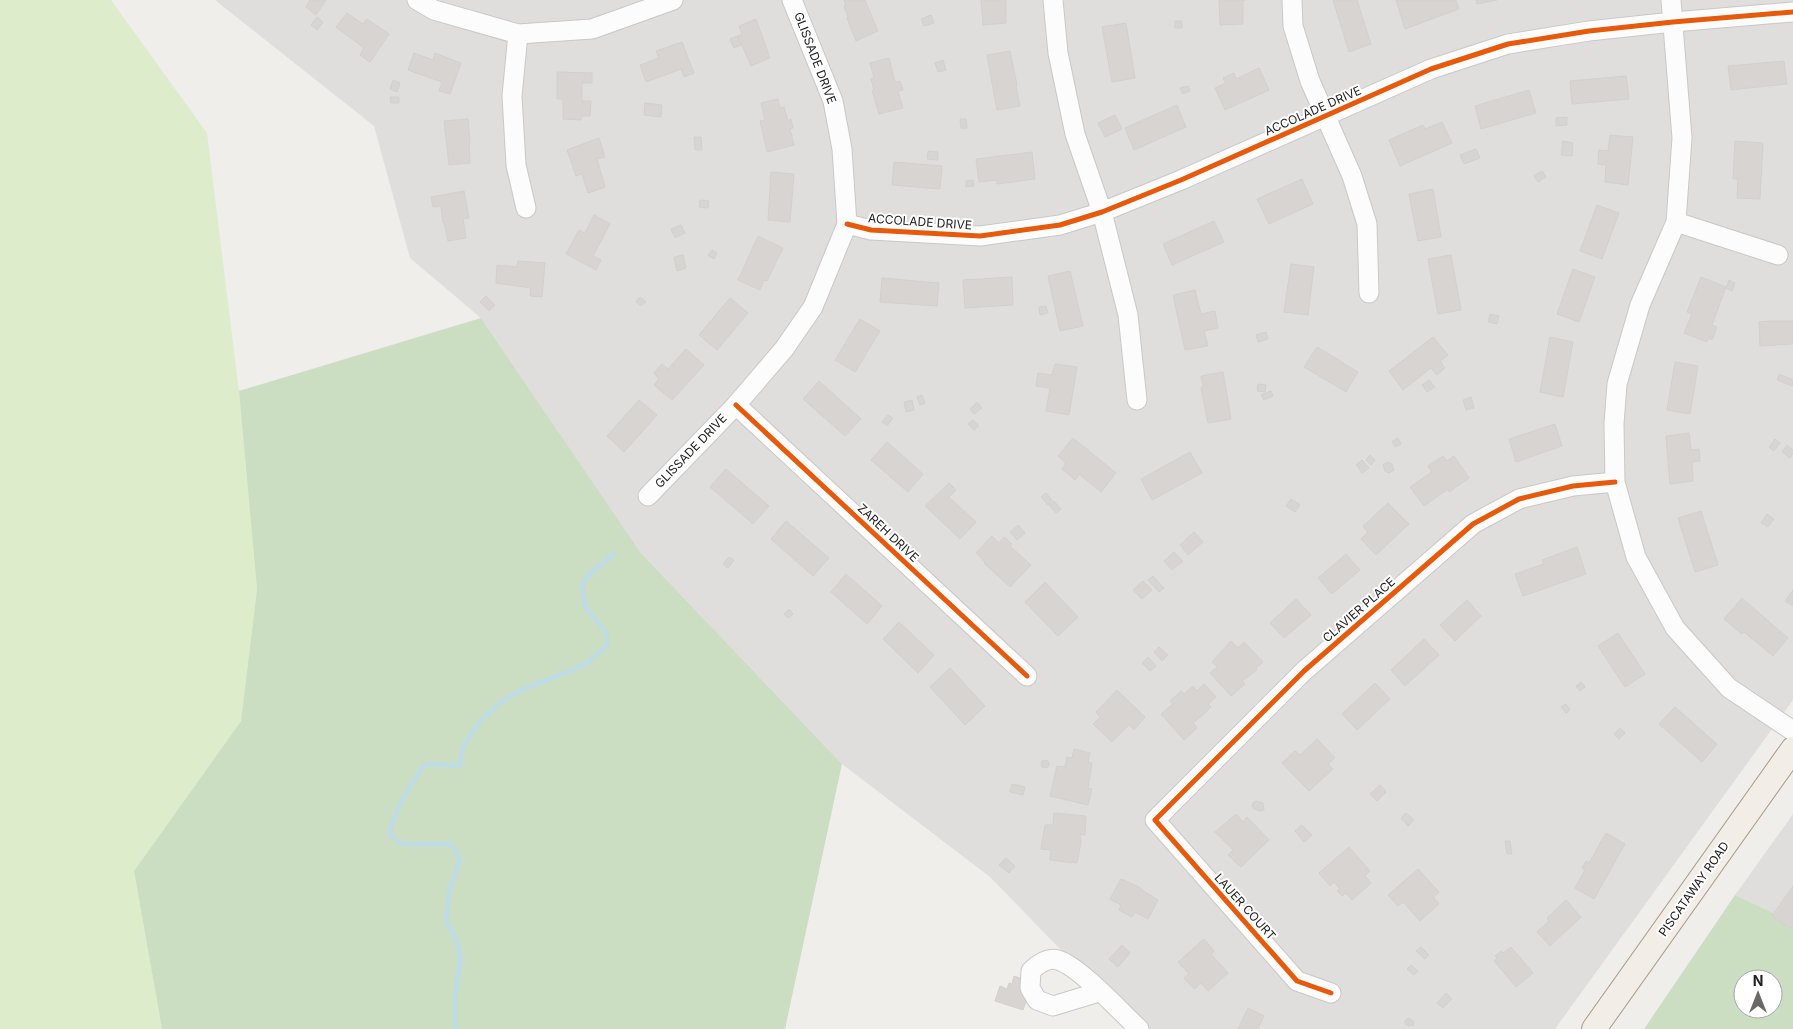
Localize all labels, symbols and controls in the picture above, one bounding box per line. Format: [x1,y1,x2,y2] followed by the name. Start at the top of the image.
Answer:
[791,10,840,106] street label: GLISSADE DRIVE
[1262,83,1363,139] street label: ACCOLADE DRIVE
[868,210,972,233] street label: ACCOLADE DRIVE
[652,411,730,491] street label: GLISSADE DRIVE
[855,500,922,565] street label: ZAREH DRIVE
[1319,574,1398,645] street label: CLAVIER PLACE
[1655,838,1732,939] street label: PISCATAWAY ROAD
[1212,870,1279,943] street label: LAUER COURT
[1733,969,1783,1019] north arrow
[1753,972,1763,989] text: N

